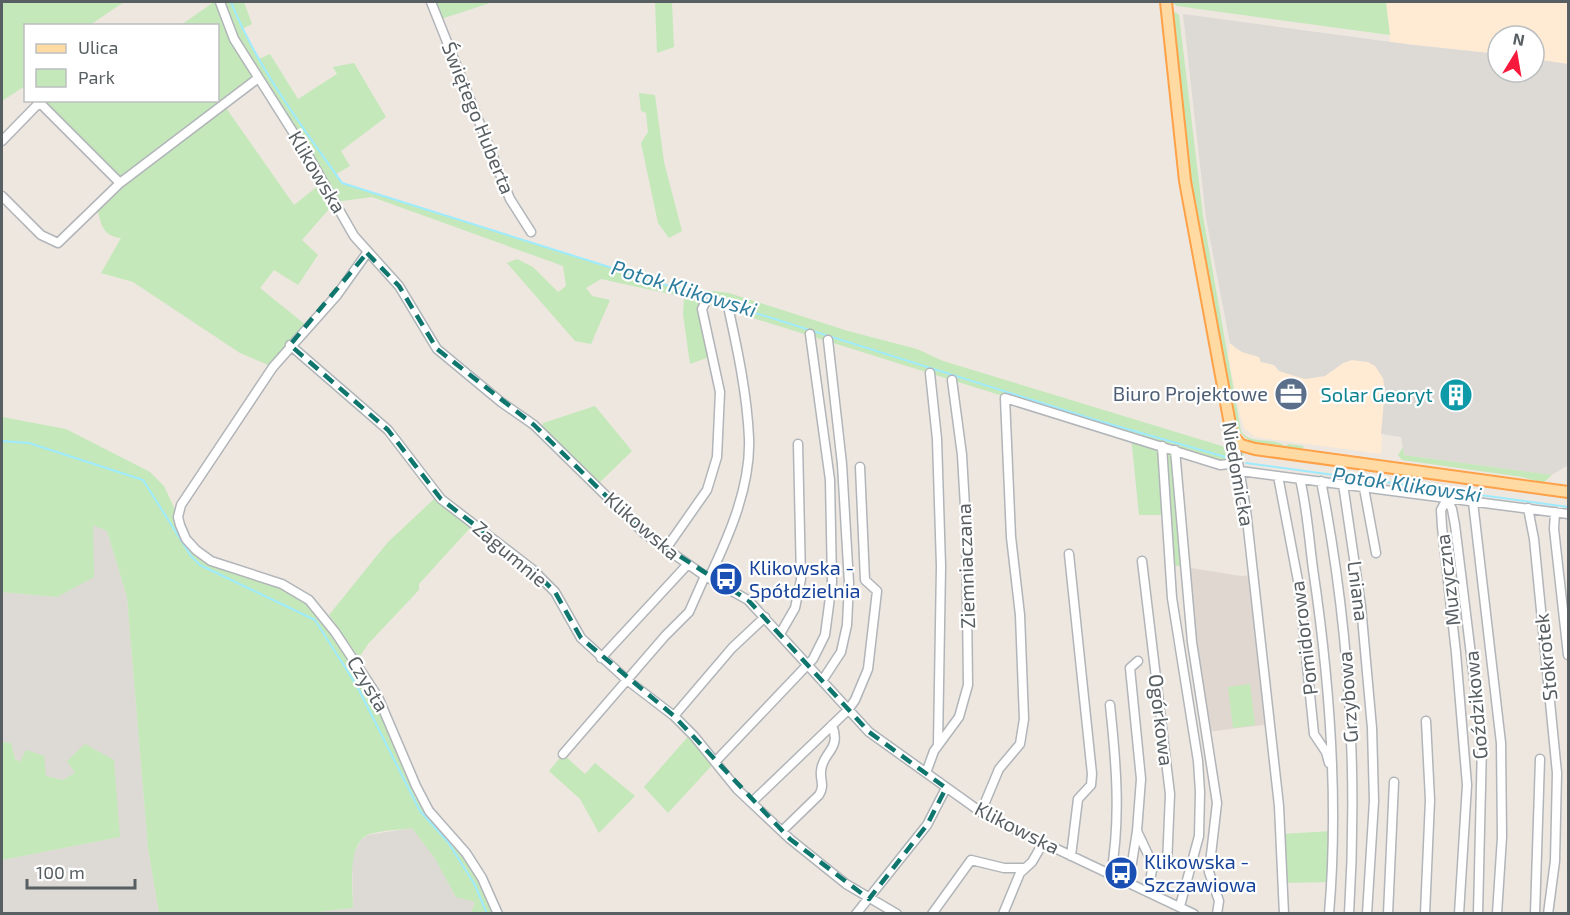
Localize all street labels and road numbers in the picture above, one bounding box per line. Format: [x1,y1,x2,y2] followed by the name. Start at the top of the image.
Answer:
[437,38,520,197] street label: Świętego Huberta
[284,126,352,217] street label: Klikowska
[1218,420,1260,528] street label: Niedomicka
[600,486,685,564] street label: Klikowska
[951,503,979,629] street label: Ziemniaczana
[469,515,553,591] street label: Zagumnie
[1429,533,1465,627] street label: Muzyczna
[1343,559,1375,622] street label: Lniana
[1284,580,1322,697] street label: Pomidorowa
[1528,612,1562,702] street label: Stokrotek
[1458,650,1492,761] street label: Goździkowa
[343,651,395,716] street label: Czysta
[1332,651,1362,744] street label: Grzybowa
[1144,673,1180,767] street label: Ogórkowa
[971,796,1064,859] street label: Klikowska

